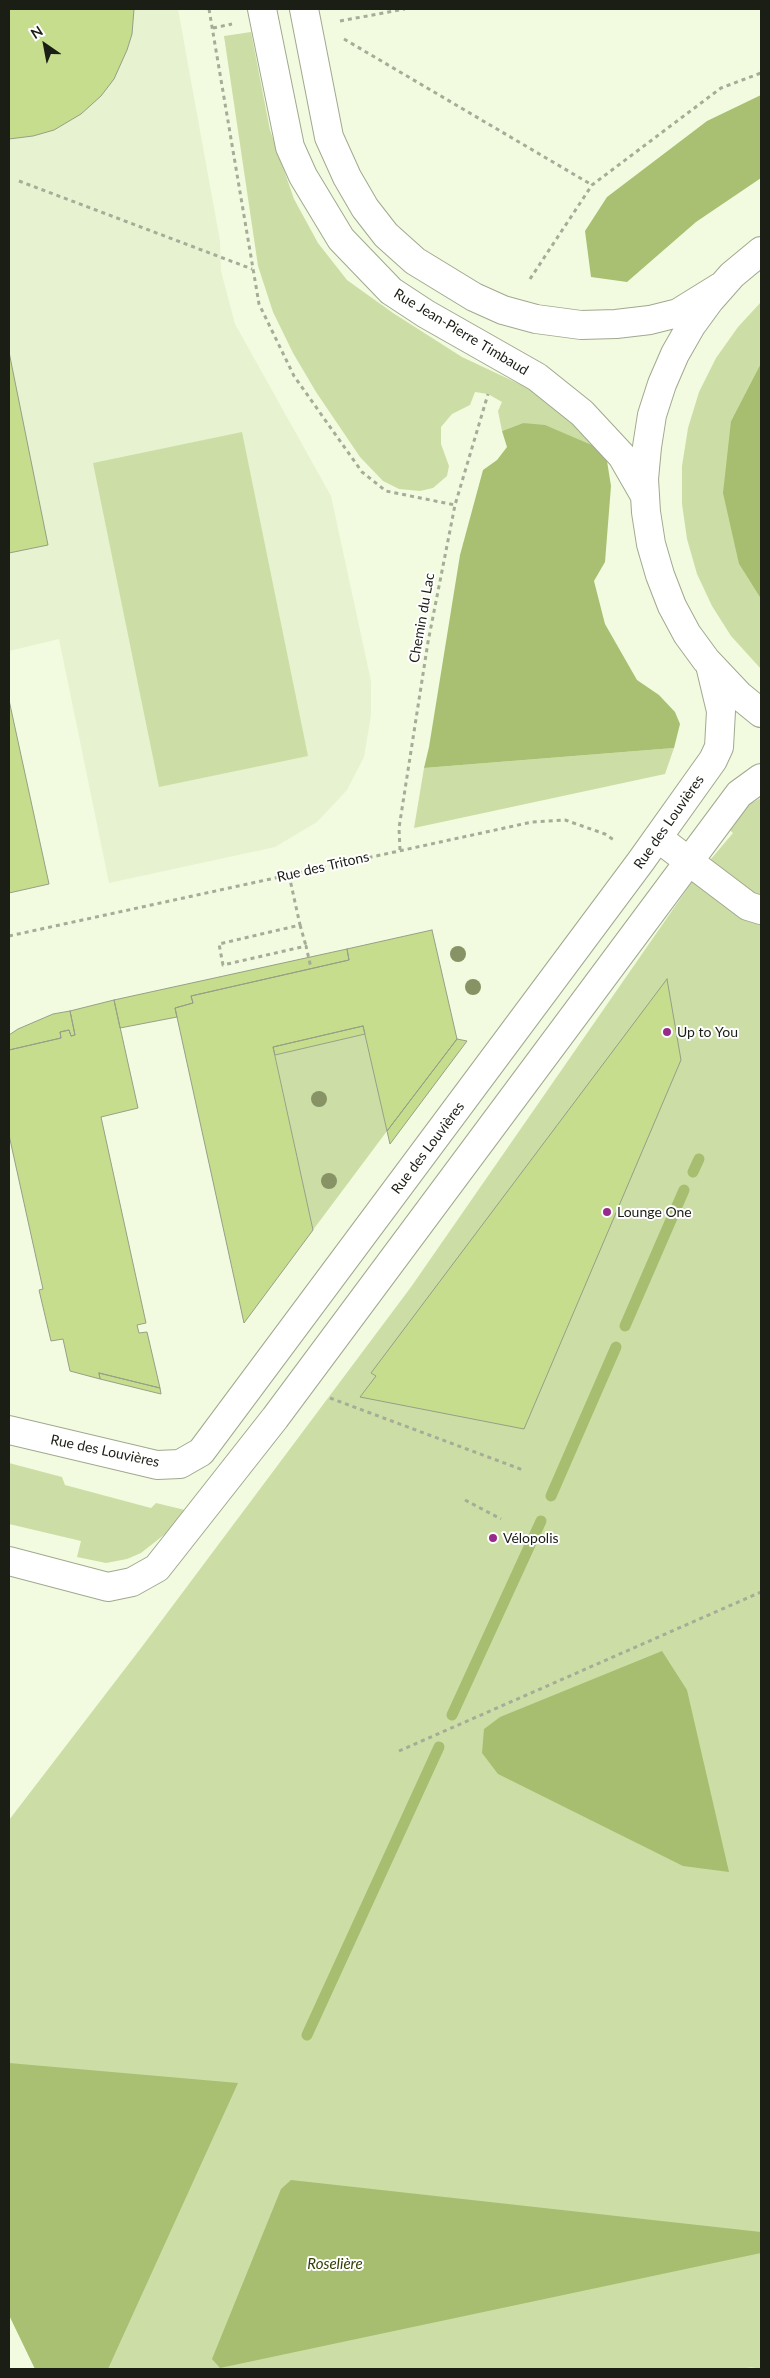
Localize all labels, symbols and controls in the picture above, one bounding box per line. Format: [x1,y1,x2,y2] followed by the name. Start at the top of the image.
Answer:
[20,20,70,70] north arrow
[27,22,46,42] text: N
[391,285,531,379] street label: Rue Jean-Pierre Timbaud
[406,572,438,664] street label: Chemin du Lac
[630,772,708,872] street label: Rue des Louvières
[275,848,371,886] street label: Rue des Tritons
[677,1024,738,1040] place label: Up to You
[661,1026,673,1038] marker: Up to You
[388,1099,468,1197] street label: Rue des Louvières
[617,1204,692,1220] place label: Lounge One
[601,1206,613,1218] marker: Lounge One
[49,1431,161,1471] street label: Rue des Louvières
[503,1530,559,1546] place label: Vélopolis
[487,1532,499,1544] marker: Vélopolis
[307,2255,363,2273] water label: Roselière

